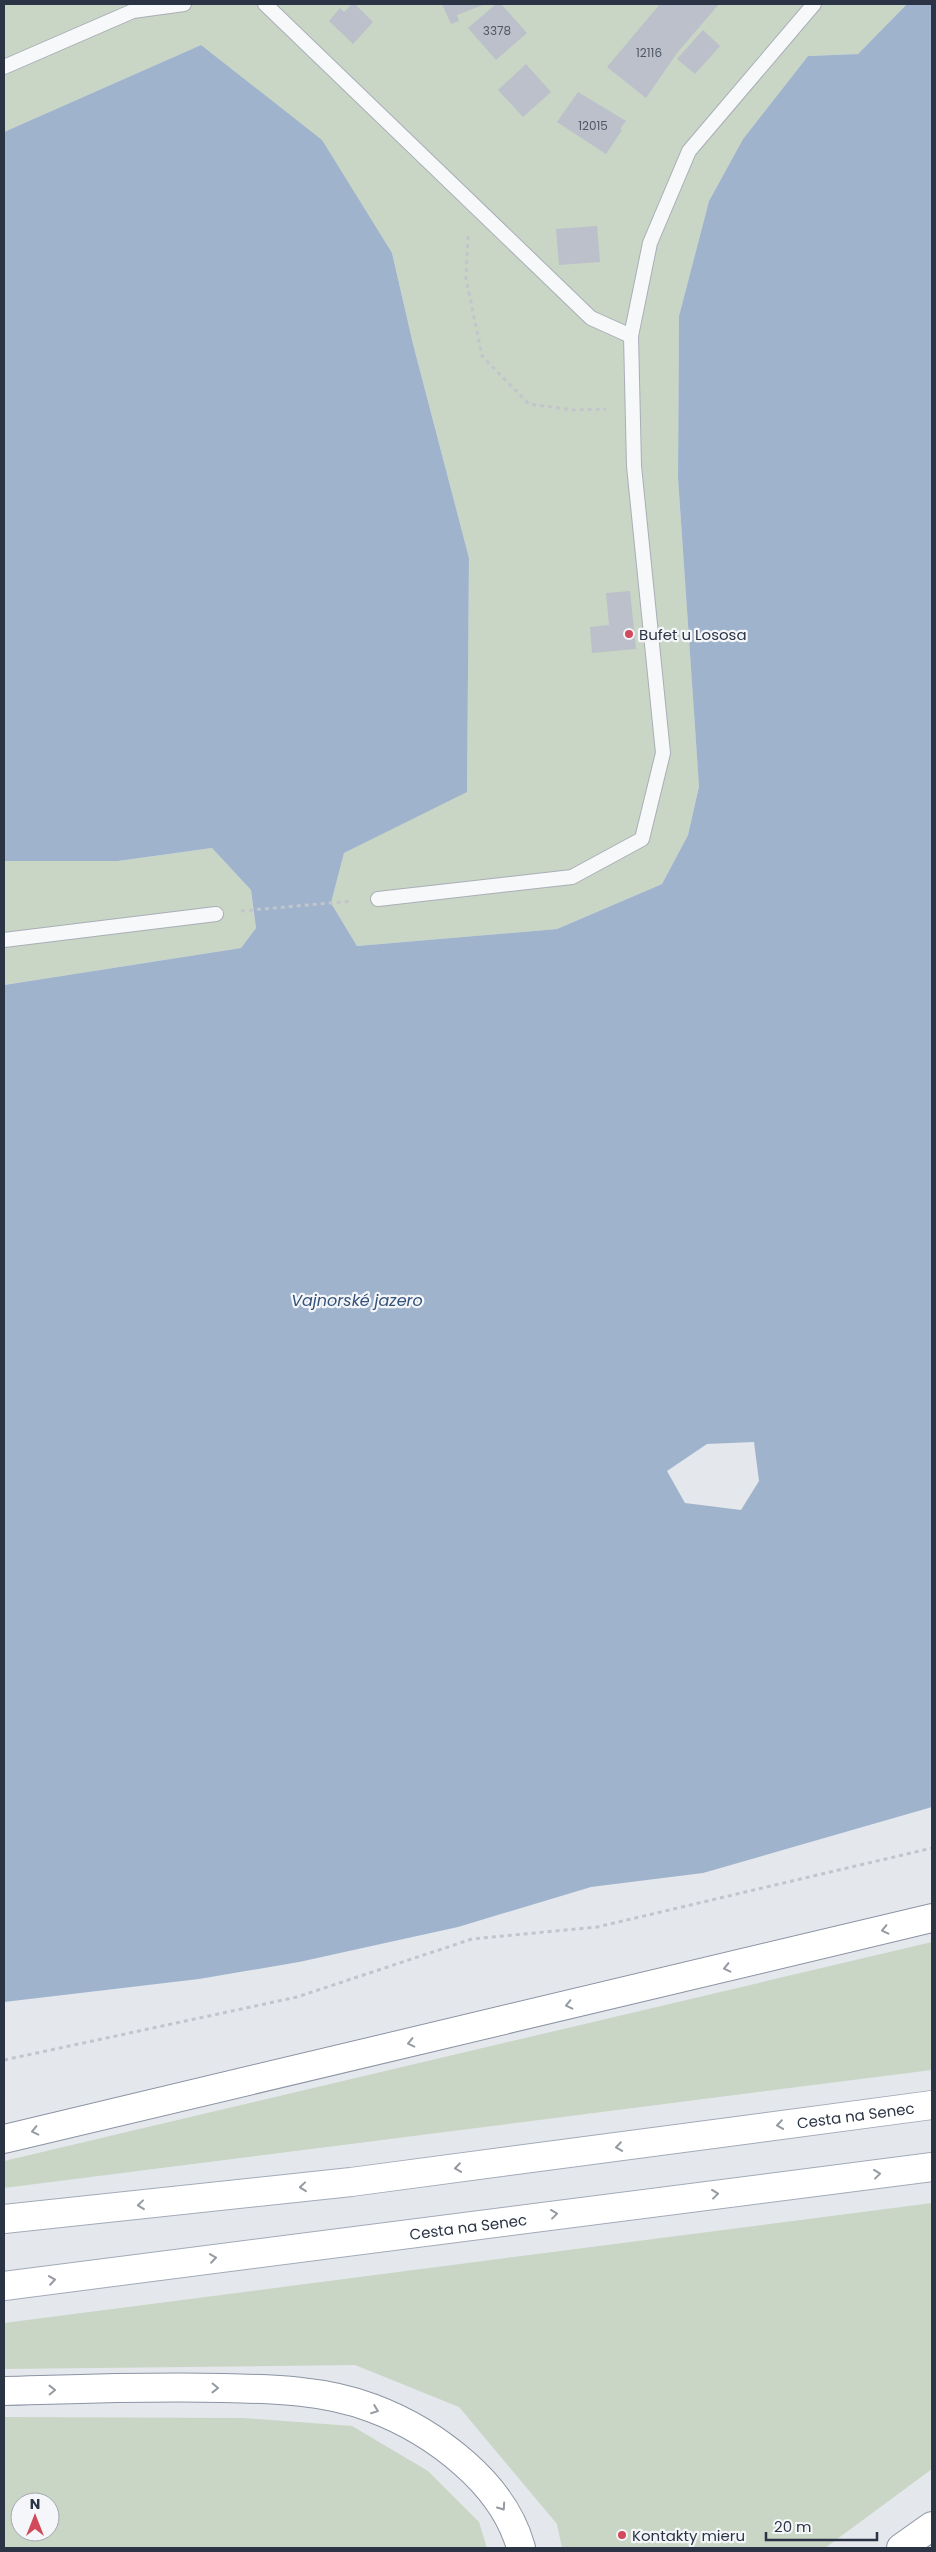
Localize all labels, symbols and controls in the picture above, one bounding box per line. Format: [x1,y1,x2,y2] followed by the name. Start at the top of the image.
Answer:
[483,22,511,39] house number: 3378
[636,44,662,61] house number: 12116
[578,117,608,134] house number: 12015
[639,624,747,645] place label: Bufet u Lososa
[623,628,635,640] marker: Bufet u Lososa
[291,1289,423,1312] water label: Vajnorské jazero
[880,1924,889,1935] one-way arrow
[722,1962,731,1973] one-way arrow
[564,1999,573,2010] one-way arrow
[406,2037,415,2048] one-way arrow
[796,2097,916,2133] street label: Cesta na Senec
[776,2119,784,2130] one-way arrow
[31,2125,39,2136] one-way arrow
[614,2141,623,2151] one-way arrow
[453,2162,461,2173] one-way arrow
[873,2169,881,2180] one-way arrow
[298,2181,306,2192] one-way arrow
[712,2189,720,2200] one-way arrow
[137,2199,145,2210] one-way arrow
[408,2209,528,2244] street label: Cesta na Senec
[550,2209,558,2220] one-way arrow
[209,2254,218,2264] one-way arrow
[48,2275,56,2286] one-way arrow
[211,2382,219,2393] one-way arrow
[49,2385,57,2395] one-way arrow
[370,2403,379,2414] one-way arrow
[10,2492,60,2542] north arrow
[30,2494,40,2514] text: N
[496,2501,505,2511] one-way arrow
[766,2510,877,2542] scale bar
[774,2516,812,2537] text: 20 m
[632,2525,745,2546] place label: Kontakty mieru
[616,2529,628,2541] marker: Kontakty mieru

